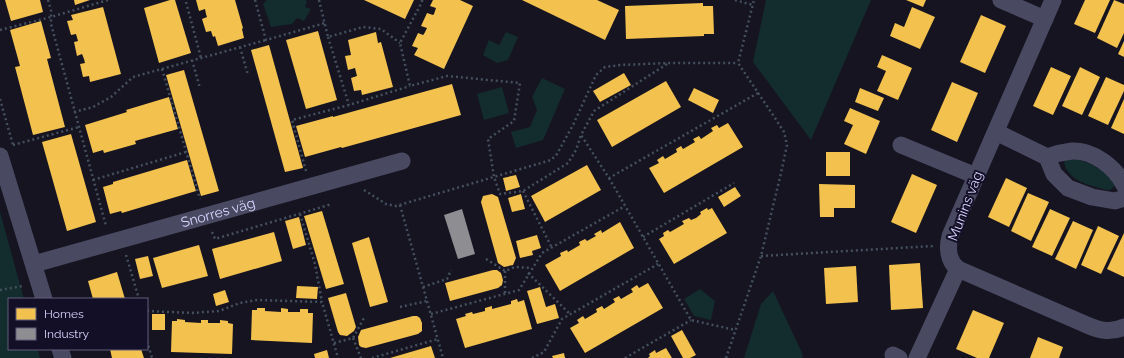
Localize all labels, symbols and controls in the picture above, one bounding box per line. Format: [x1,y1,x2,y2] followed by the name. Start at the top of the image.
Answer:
[944,169,986,243] street label: Munins väg
[179,195,257,231] street label: Snorres väg
[8,298,148,350] legend
[44,307,84,321] text: Homes
[44,327,90,341] text: Industry

